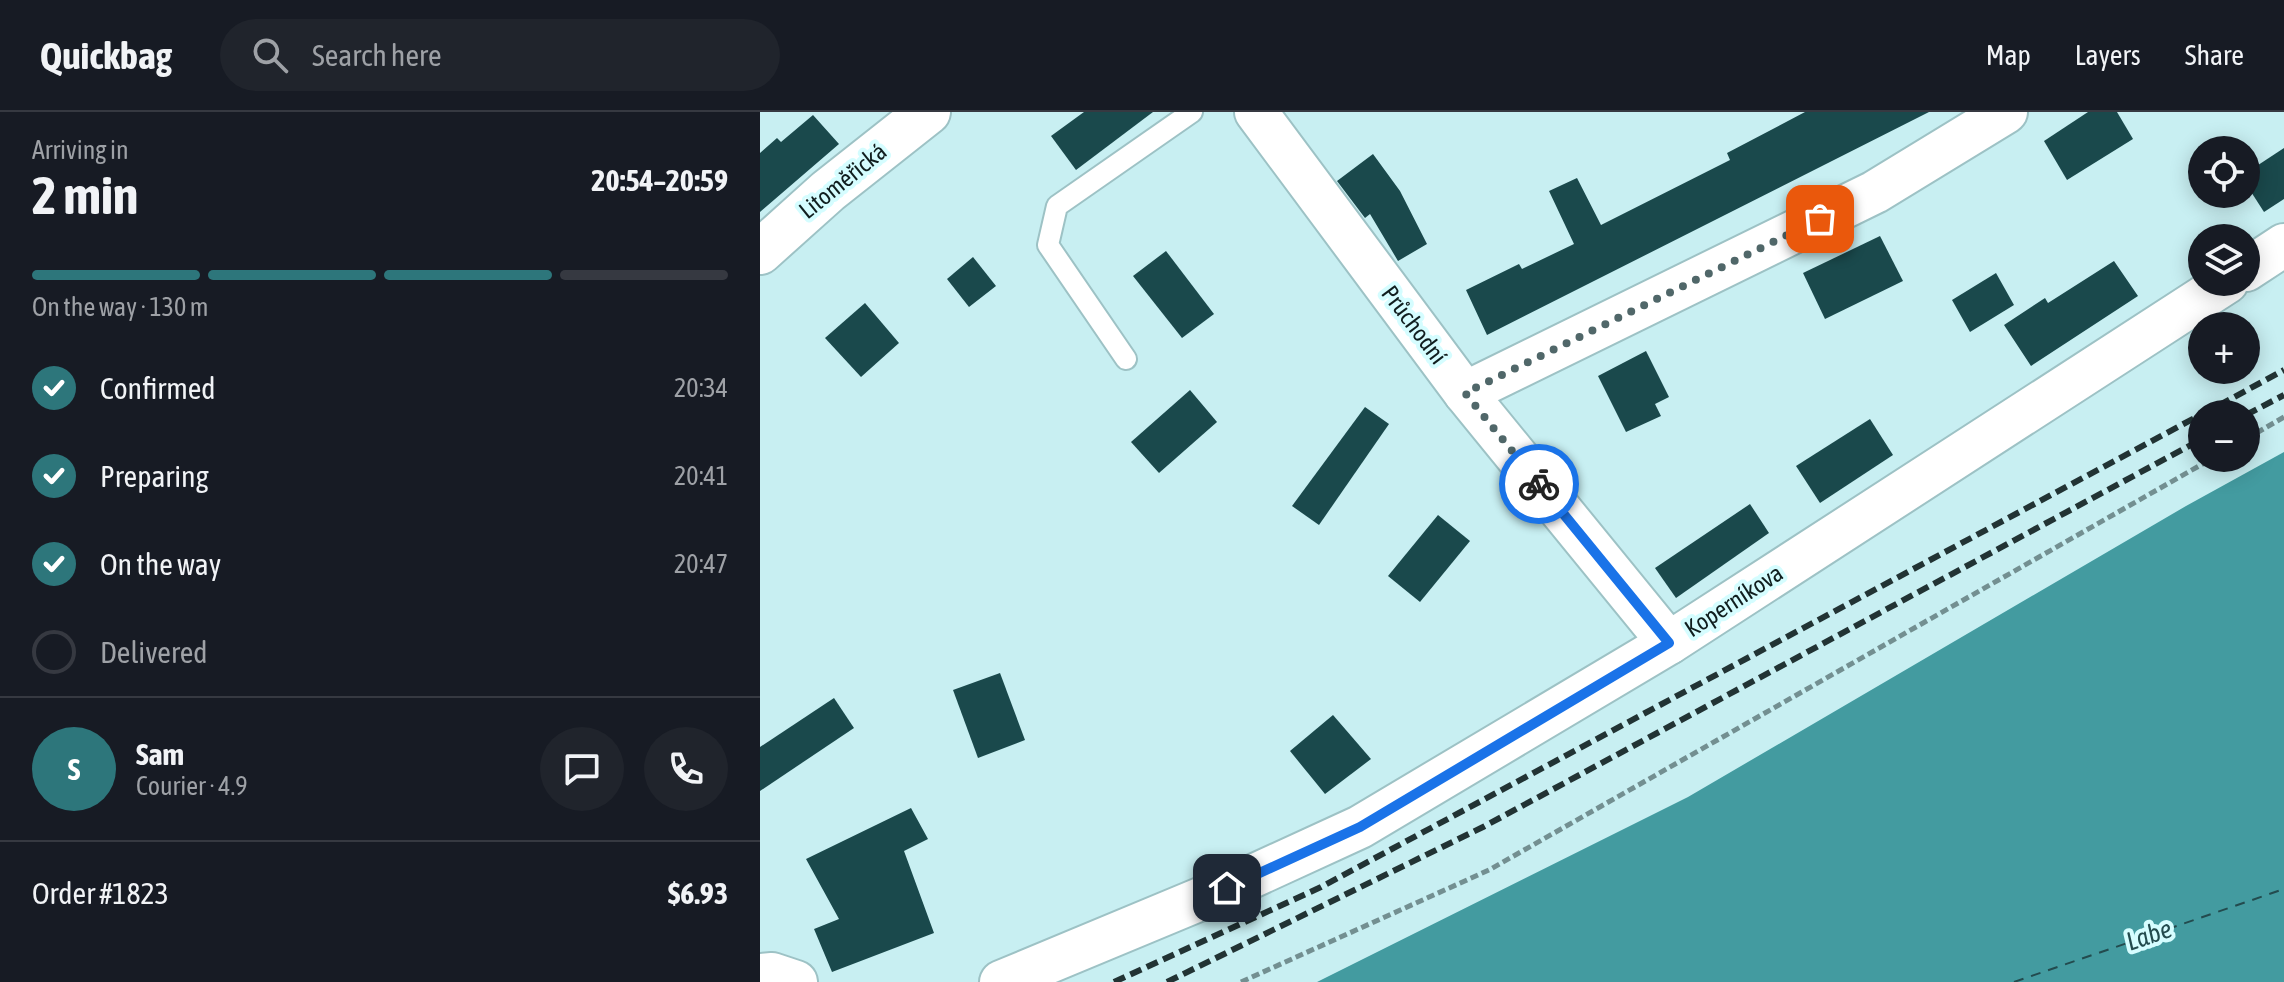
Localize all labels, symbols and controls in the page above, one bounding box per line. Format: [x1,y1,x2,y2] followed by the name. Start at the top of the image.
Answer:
[220,19,780,91] search box
[248,33,292,77] icon: search
[40,34,172,77] text: Quickbag
[312,38,442,72] text: Search here
[1986,39,2031,71] text: Map
[2075,39,2141,71] text: Layers
[2185,39,2244,71] text: Share
[32,135,129,165] text: Arriving in
[2188,136,2260,472] map controls
[2188,136,2260,208] button: locate
[794,137,892,224] street label: Litoměřická
[591,163,728,197] text: 20:54–20:59
[32,165,138,225] text: 2 min
[1786,185,1854,253] pin
[1798,197,1842,241] icon: bag
[2188,224,2260,296] button: layers
[1376,280,1452,369] street label: Průchodní
[32,292,209,322] text: On the way · 130 m
[2188,312,2260,384] button: +
[32,366,76,410] icon: check
[100,371,215,405] text: Confirmed
[674,373,728,403] text: 20:34
[2188,400,2260,472] button: −
[1499,444,1579,524] courier
[32,454,76,498] icon: check
[100,459,209,493] text: Preparing
[674,461,728,491] text: 20:41
[1517,462,1561,506] icon: bike
[32,542,76,586] icon: check
[100,547,221,581] text: On the way
[674,549,728,579] text: 20:47
[1680,559,1788,642] street label: Koperníkova
[100,635,208,669] text: Delivered
[540,727,624,811] button: chat
[644,727,728,811] button: phone
[136,737,184,771] text: Sam
[68,752,80,786] text: S
[136,771,247,801] text: Courier · 4.9
[1193,854,1261,922] pin
[1205,866,1249,910] icon: home
[32,876,169,910] text: Order #1823
[668,876,728,910] text: $6.93
[2122,913,2176,957] water label: Labe

